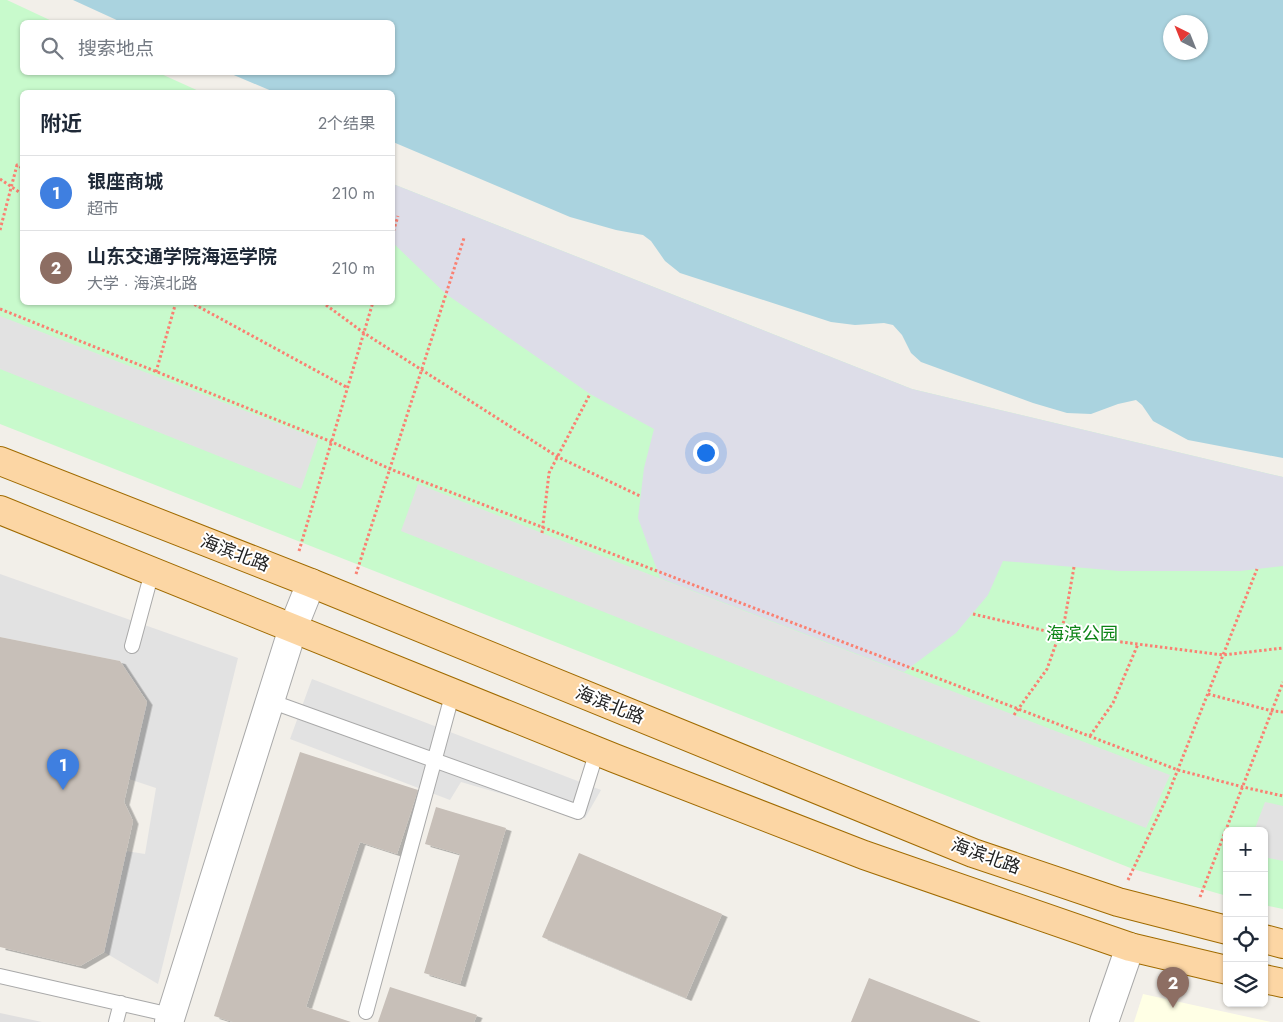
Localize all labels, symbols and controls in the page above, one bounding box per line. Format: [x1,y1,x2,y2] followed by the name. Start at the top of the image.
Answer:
[1163,15,1208,60] north arrow
[20,20,395,75] search box
[38,34,66,62] icon: search
[78,35,154,62] text: 搜索地点
[40,109,82,139] text: 附近
[318,112,375,135] text: 2个结果
[87,168,163,195] text: 银座商城
[52,182,60,205] text: 1
[332,182,375,205] text: 210 m
[87,197,119,220] text: 超市
[87,243,277,270] text: 山东交通学院海运学院
[51,257,61,280] text: 2
[332,257,375,280] text: 210 m
[87,272,197,295] text: 大学 · 海滨北路
[693,440,719,466] your location
[197,528,273,578] street label: 海滨北路
[1046,621,1118,647] park label: 海滨公园
[572,679,648,731] street label: 海滨北路
[47,749,79,790] pin: 1
[1223,827,1268,1007] map controls
[1223,827,1268,872] button: +
[948,831,1024,881] street label: 海滨北路
[1223,872,1268,917] button: −
[1223,917,1268,962] button: locate
[1223,962,1268,1007] button: layers
[1157,967,1189,1008] pin: 2

